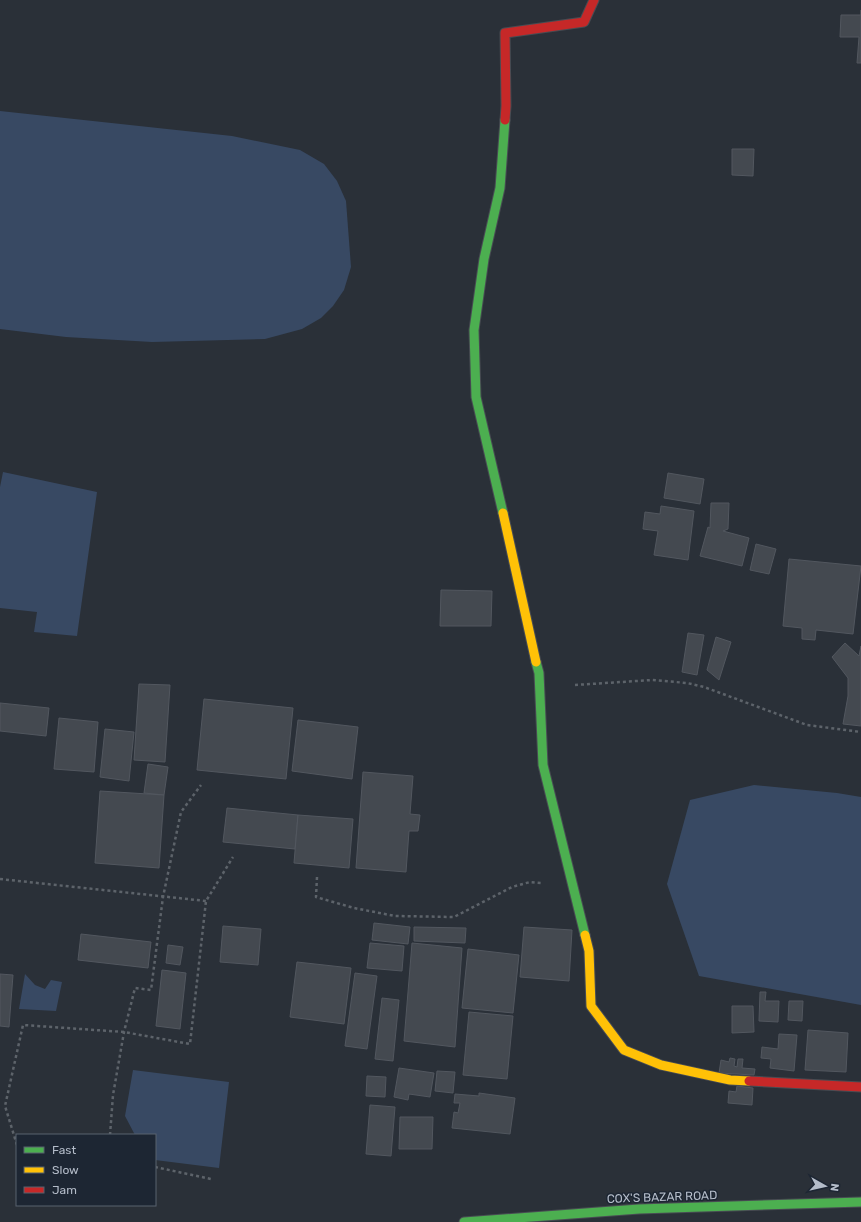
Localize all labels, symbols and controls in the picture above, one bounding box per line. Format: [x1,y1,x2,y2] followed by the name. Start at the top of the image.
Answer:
[16,1134,156,1206] legend
[52,1143,76,1157] text: Fast
[52,1163,79,1177] text: Slow
[805,1166,845,1206] north arrow
[827,1182,841,1192] text: N
[52,1183,77,1197] text: Jam
[606,1188,718,1206] street label: COX'S BAZAR ROAD

